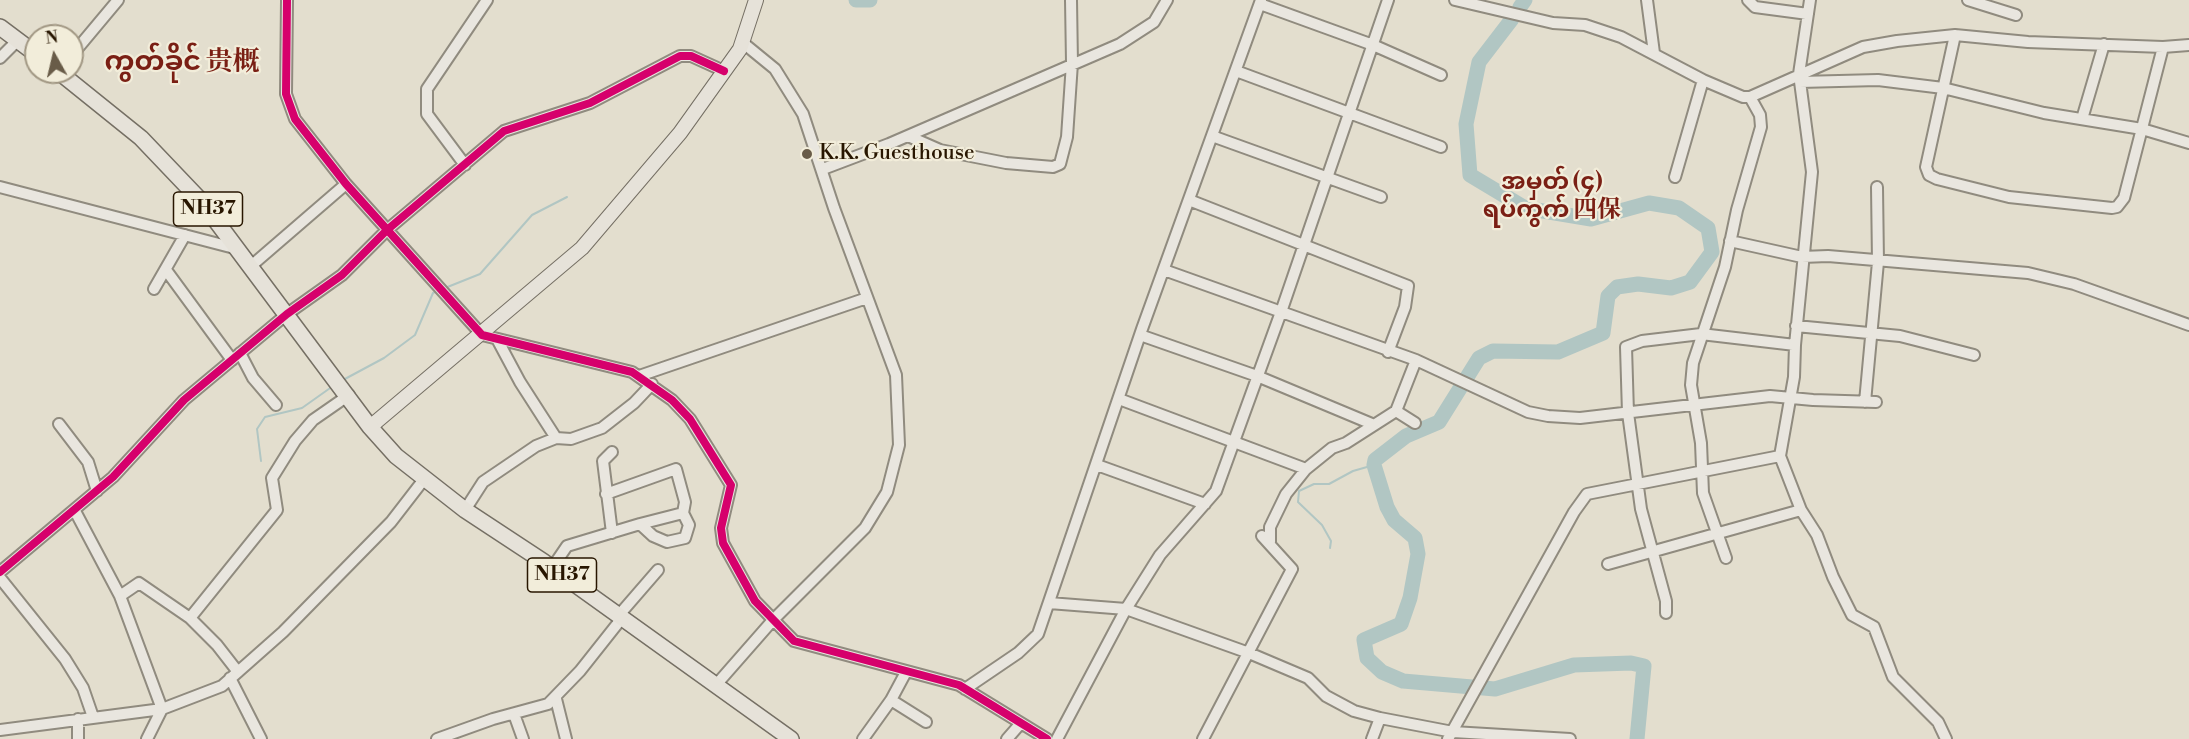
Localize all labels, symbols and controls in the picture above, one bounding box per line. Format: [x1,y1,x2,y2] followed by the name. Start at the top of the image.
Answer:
[24,24,84,84] north arrow
[44,27,59,49] text: N
[105,48,259,80] district label: ကွတ်ခိုင် 贵概
[819,141,975,167] place label: K.K. Guesthouse
[800,147,814,161] marker: K.K. Guesthouse
[1483,169,1621,225] district label: အမှတ် (၄) ရပ်ကွက် 四保
[174,192,242,226] road number: NH37
[528,558,596,592] road number: NH37

